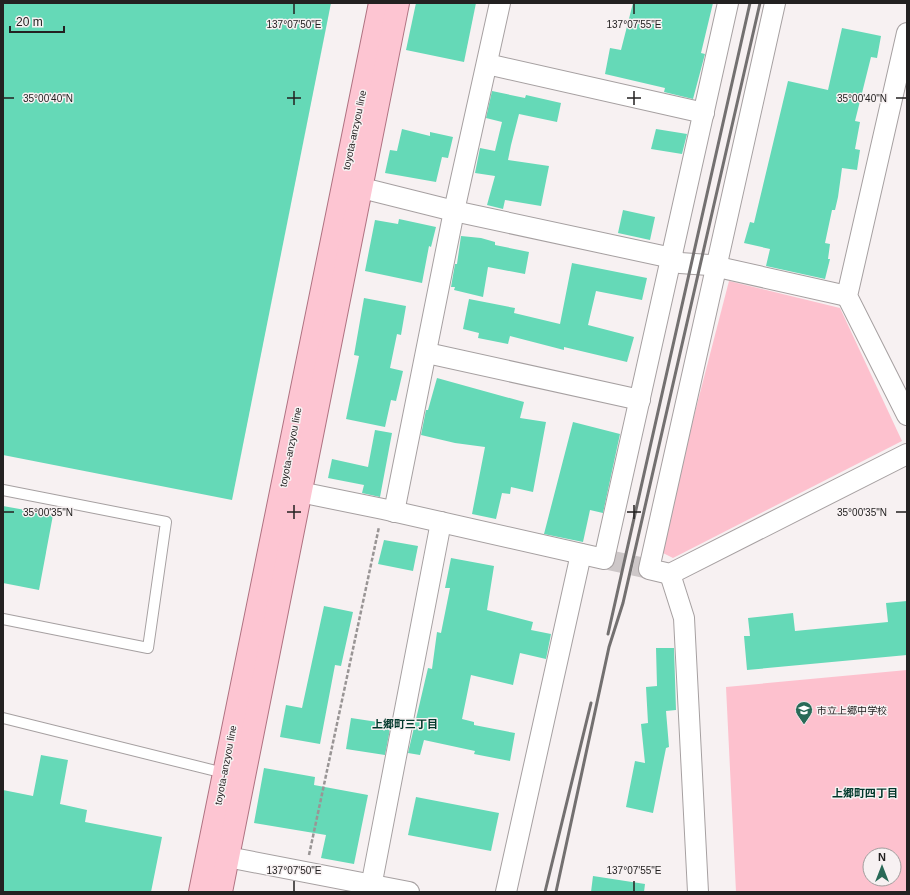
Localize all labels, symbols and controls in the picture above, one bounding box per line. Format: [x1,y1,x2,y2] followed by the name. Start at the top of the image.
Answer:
[10,8,64,34] scale bar
[16,15,43,29] text: 20 m
[266,19,322,30] text: 137°07'50"E
[606,19,662,30] text: 137°07'55"E
[341,89,368,171] street label: toyota-anzyou line
[23,93,73,104] text: 35°00'40"N
[837,93,887,104] text: 35°00'40"N
[277,406,304,488] street label: toyota-anzyou line
[23,507,73,518] text: 35°00'35"N
[837,507,887,518] text: 35°00'35"N
[794,700,814,725] school or university icon: 市立上郷中学校
[817,705,887,716] place label: 市立上郷中学校
[372,718,438,730] district label: 上郷町三丁目
[212,724,239,806] street label: toyota-anzyou line
[832,787,898,799] district label: 上郷町四丁目
[862,847,902,887] north arrow
[878,851,886,863] text: N
[266,865,322,876] text: 137°07'50"E
[606,865,662,876] text: 137°07'55"E

